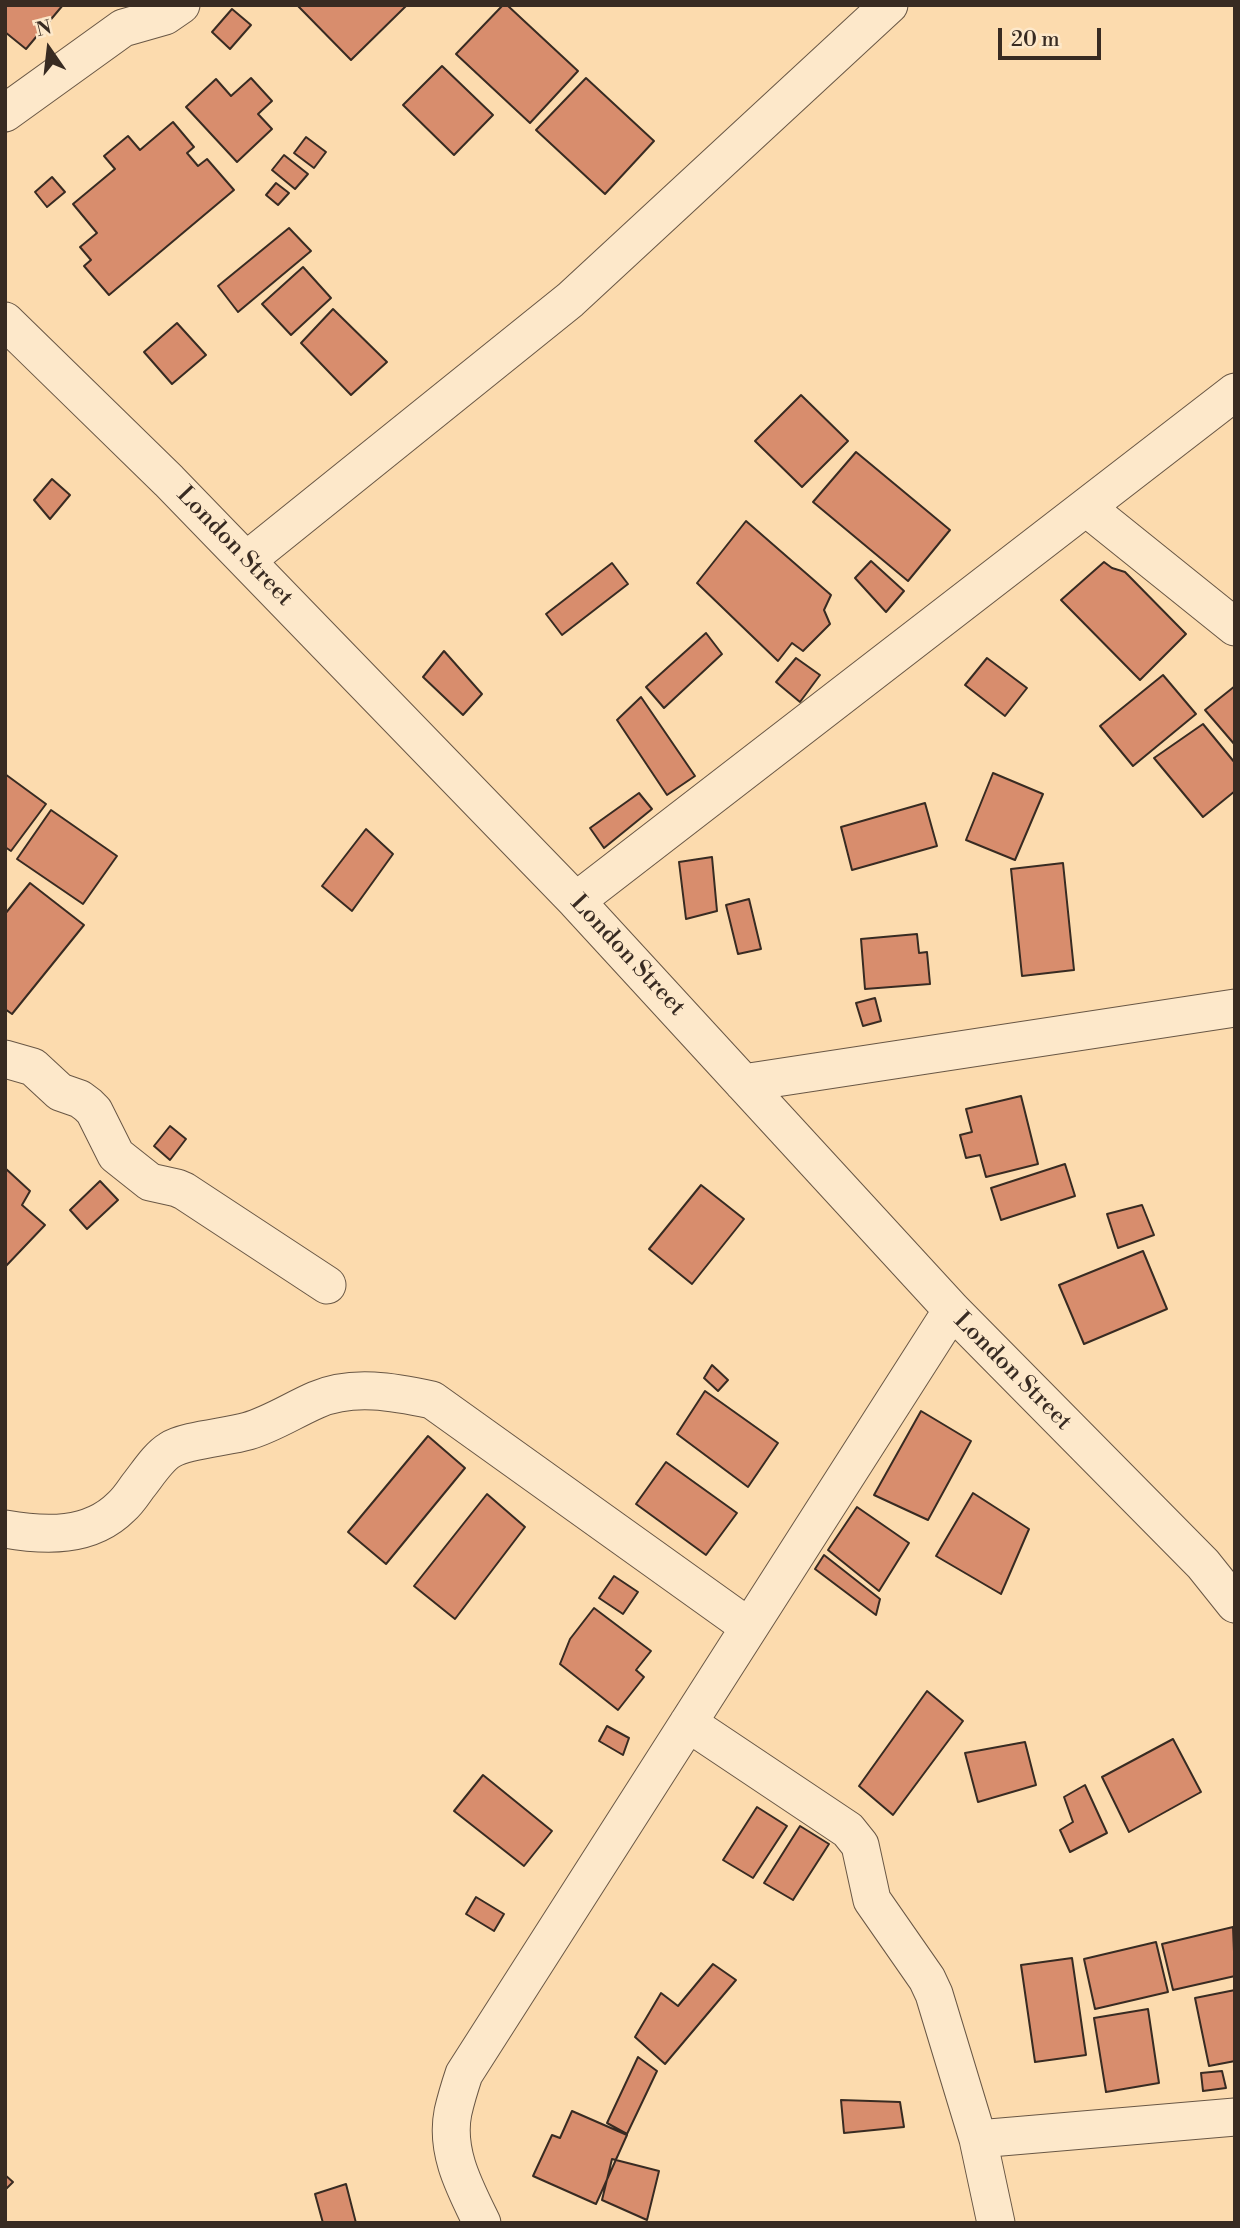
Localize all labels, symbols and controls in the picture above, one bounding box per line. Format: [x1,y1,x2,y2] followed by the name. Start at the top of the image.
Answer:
[14,14,84,84] north arrow
[1002,14,1105,58] scale bar
[34,15,54,42] text: N
[1011,27,1060,53] text: 20 m
[170,481,298,613] street label: London Street
[564,889,690,1023] street label: London Street
[947,1307,1077,1437] street label: London Street

